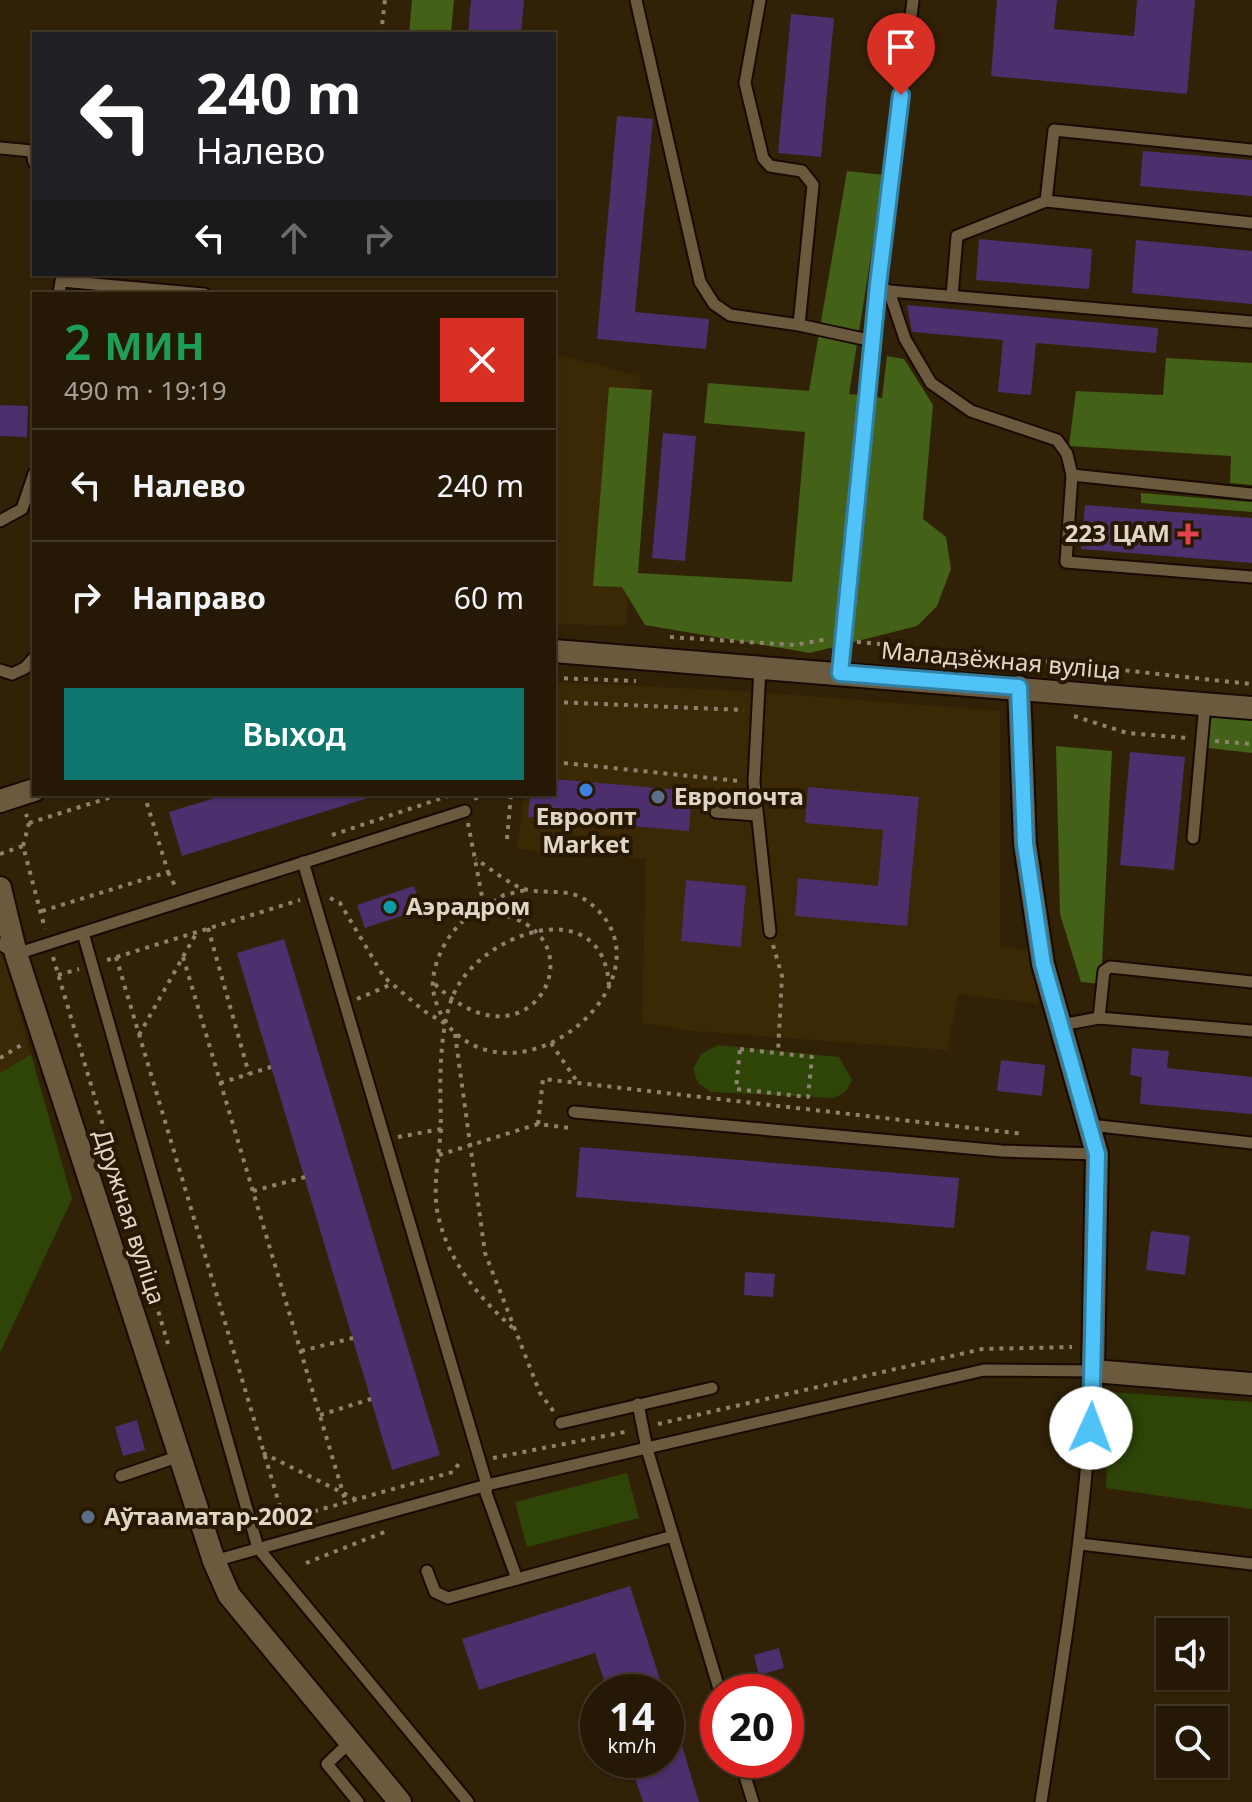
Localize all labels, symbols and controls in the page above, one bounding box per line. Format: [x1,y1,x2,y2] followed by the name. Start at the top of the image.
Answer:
[867,13,935,95] pin
[879,25,923,69] icon: arrive
[196,54,361,130] text: 240 m
[64,64,168,168] icon: left
[196,126,325,175] text: Налево
[188,216,232,260] icon: left
[272,216,316,260] icon: ahead
[356,216,400,260] icon: right
[64,309,205,374] text: 2 мин
[440,318,524,402] button: close
[64,372,227,408] text: 490 m · 19:19
[64,463,108,507] icon: left
[132,465,246,506] text: Налево
[437,465,524,506] text: 240 m
[1065,516,1170,549] place label: 223 ЦAM
[1177,523,1199,545] marker: 223 ЦAM
[64,575,108,619] icon: right
[132,577,266,618] text: Направо
[454,577,524,618] text: 60 m
[880,633,1122,686] street label: Маладзёжная вуліца
[64,688,524,780] button: Выход
[674,779,804,812] place label: Европочта
[577,781,595,799] marker: Евроопт Market
[649,788,667,806] marker: Европочта
[536,799,636,860] place label: Евроопт Market
[406,889,530,922] place label: Аэрадром
[381,898,399,916] marker: Аэрадром
[87,1125,174,1308] street label: Дружная вуліца
[1049,1386,1133,1470] position arrow
[104,1499,313,1532] place label: Аўтааматар-2002
[79,1508,97,1526] marker: Аўтааматар-2002
[1156,1618,1228,1778] map controls
[1156,1618,1228,1690] button: sound
[700,1674,804,1778] speed limit sign: 20
[609,1688,655,1743] text: 14
[1156,1706,1228,1778] button: search
[607,1732,657,1759] text: km/h

